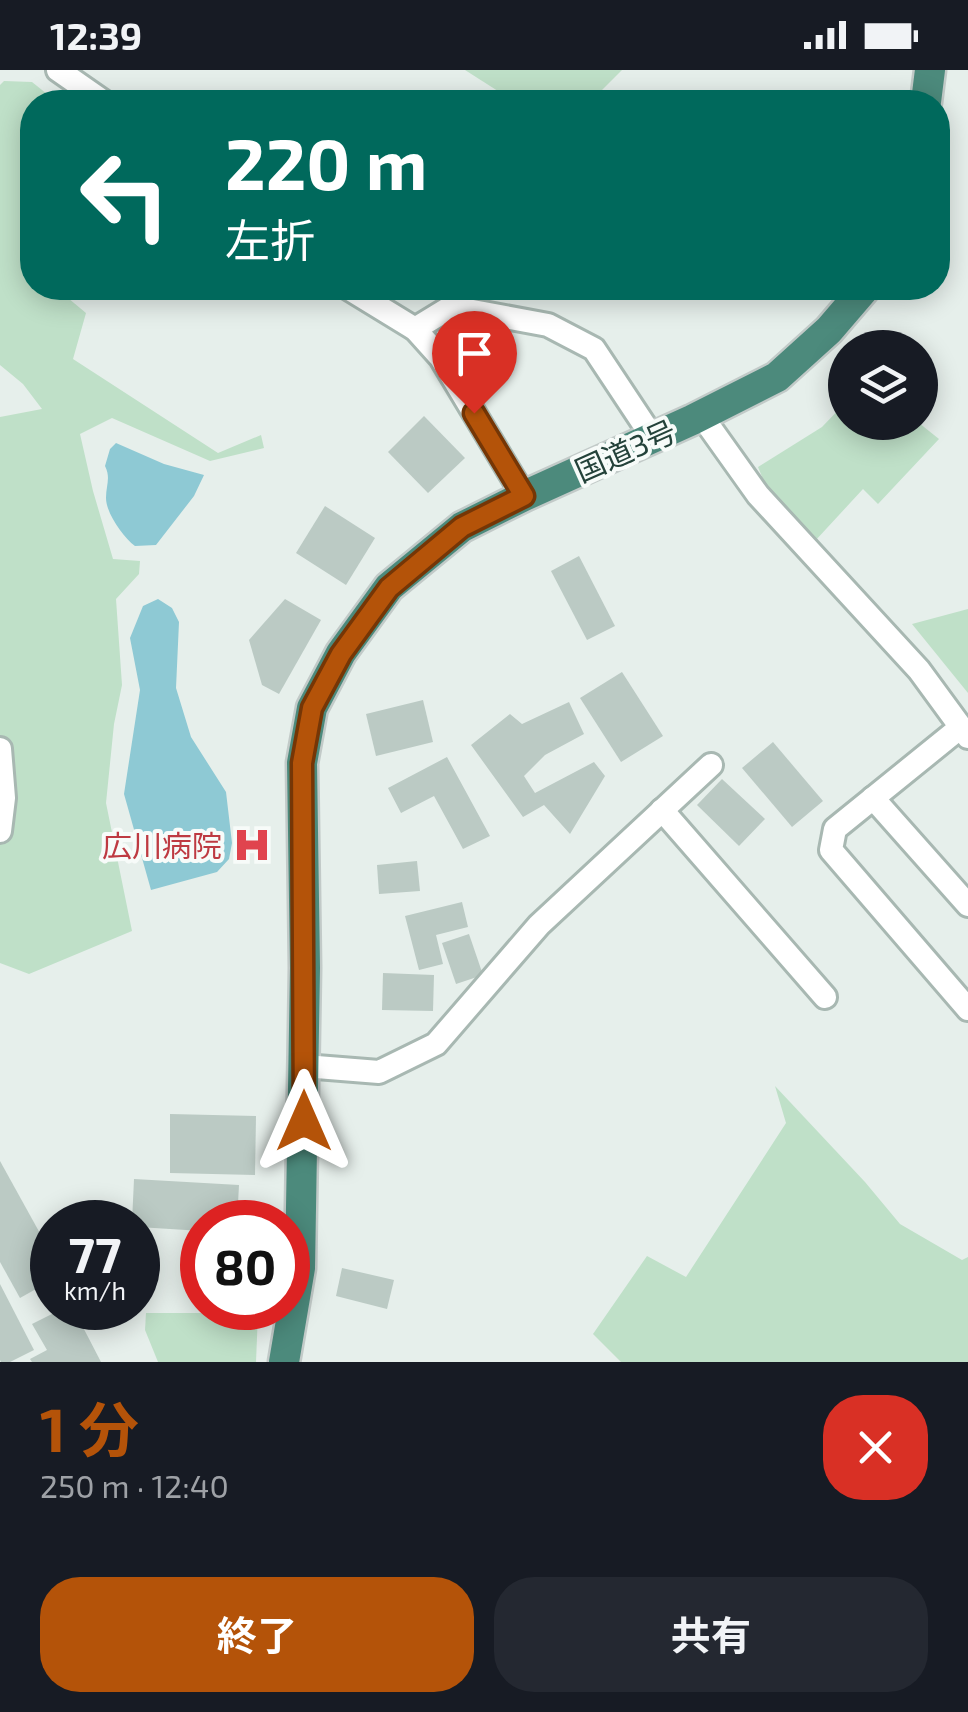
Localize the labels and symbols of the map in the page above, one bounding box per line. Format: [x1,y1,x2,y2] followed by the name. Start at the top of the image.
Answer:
[432,311,517,414] pin
[569,412,681,488] street label: 国道3号
[231,824,273,866] hospital icon: 広川病院
[102,827,222,863] place label: 広川病院
[252,1069,356,1173] position arrow
[180,1200,310,1330] speed limit sign: 80

